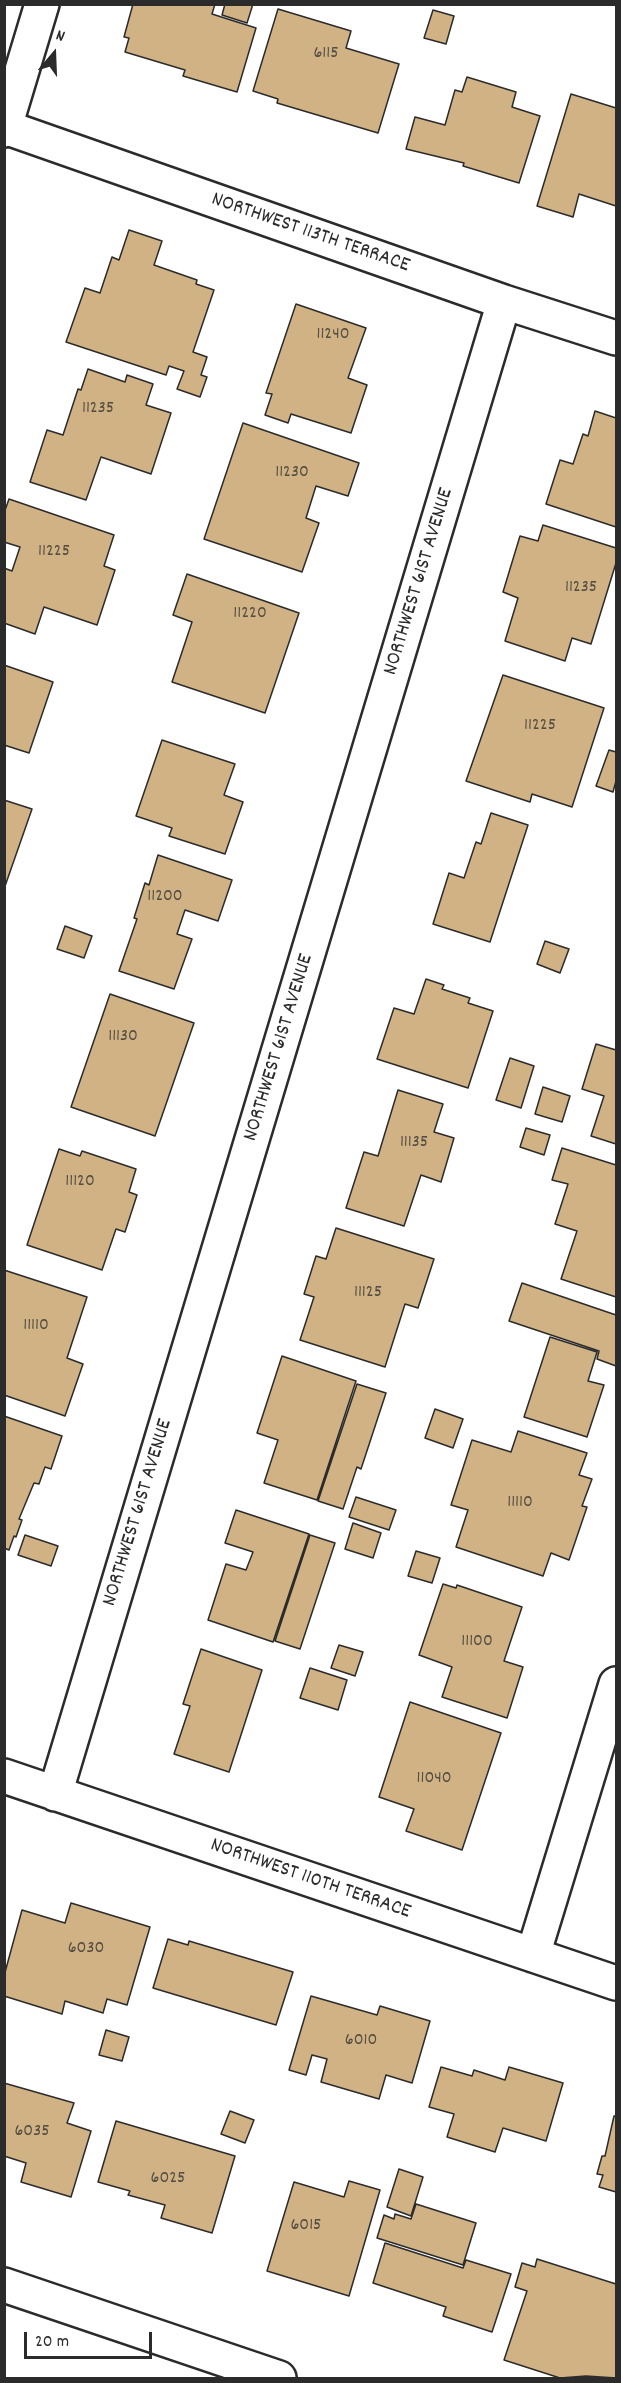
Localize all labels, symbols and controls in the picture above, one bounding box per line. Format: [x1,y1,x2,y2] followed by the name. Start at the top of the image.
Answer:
[24,24,84,84] north arrow
[53,24,68,49] text: N
[313,44,339,66] house number: 6115
[208,188,412,280] street label: NORTHWEST 113TH TERRACE
[316,325,350,347] house number: 11240
[82,399,114,421] house number: 11235
[275,463,309,485] house number: 11230
[380,485,460,679] street label: NORTHWEST 61ST AVENUE
[38,542,70,564] house number: 11225
[565,578,597,600] house number: 11235
[233,604,267,626] house number: 11220
[524,716,556,738] house number: 11225
[147,887,183,909] house number: 11200
[240,951,320,1145] street label: NORTHWEST 61ST AVENUE
[108,1027,138,1049] house number: 11130
[400,1133,428,1155] house number: 11135
[65,1172,95,1194] house number: 11120
[354,1283,382,1305] house number: 11125
[23,1316,49,1338] house number: 11110
[99,1416,179,1610] street label: NORTHWEST 61ST AVENUE
[507,1493,533,1515] house number: 11110
[461,1632,493,1654] house number: 11100
[417,1769,451,1791] house number: 11040
[207,1834,413,1926] street label: NORTHWEST 110TH TERRACE
[68,1939,104,1961] house number: 6030
[345,2031,377,2053] house number: 6010
[15,2122,49,2144] house number: 6035
[151,2169,185,2191] house number: 6025
[291,2216,321,2238] house number: 6015
[27,2320,154,2358] scale bar
[35,2330,69,2355] text: 20 m

